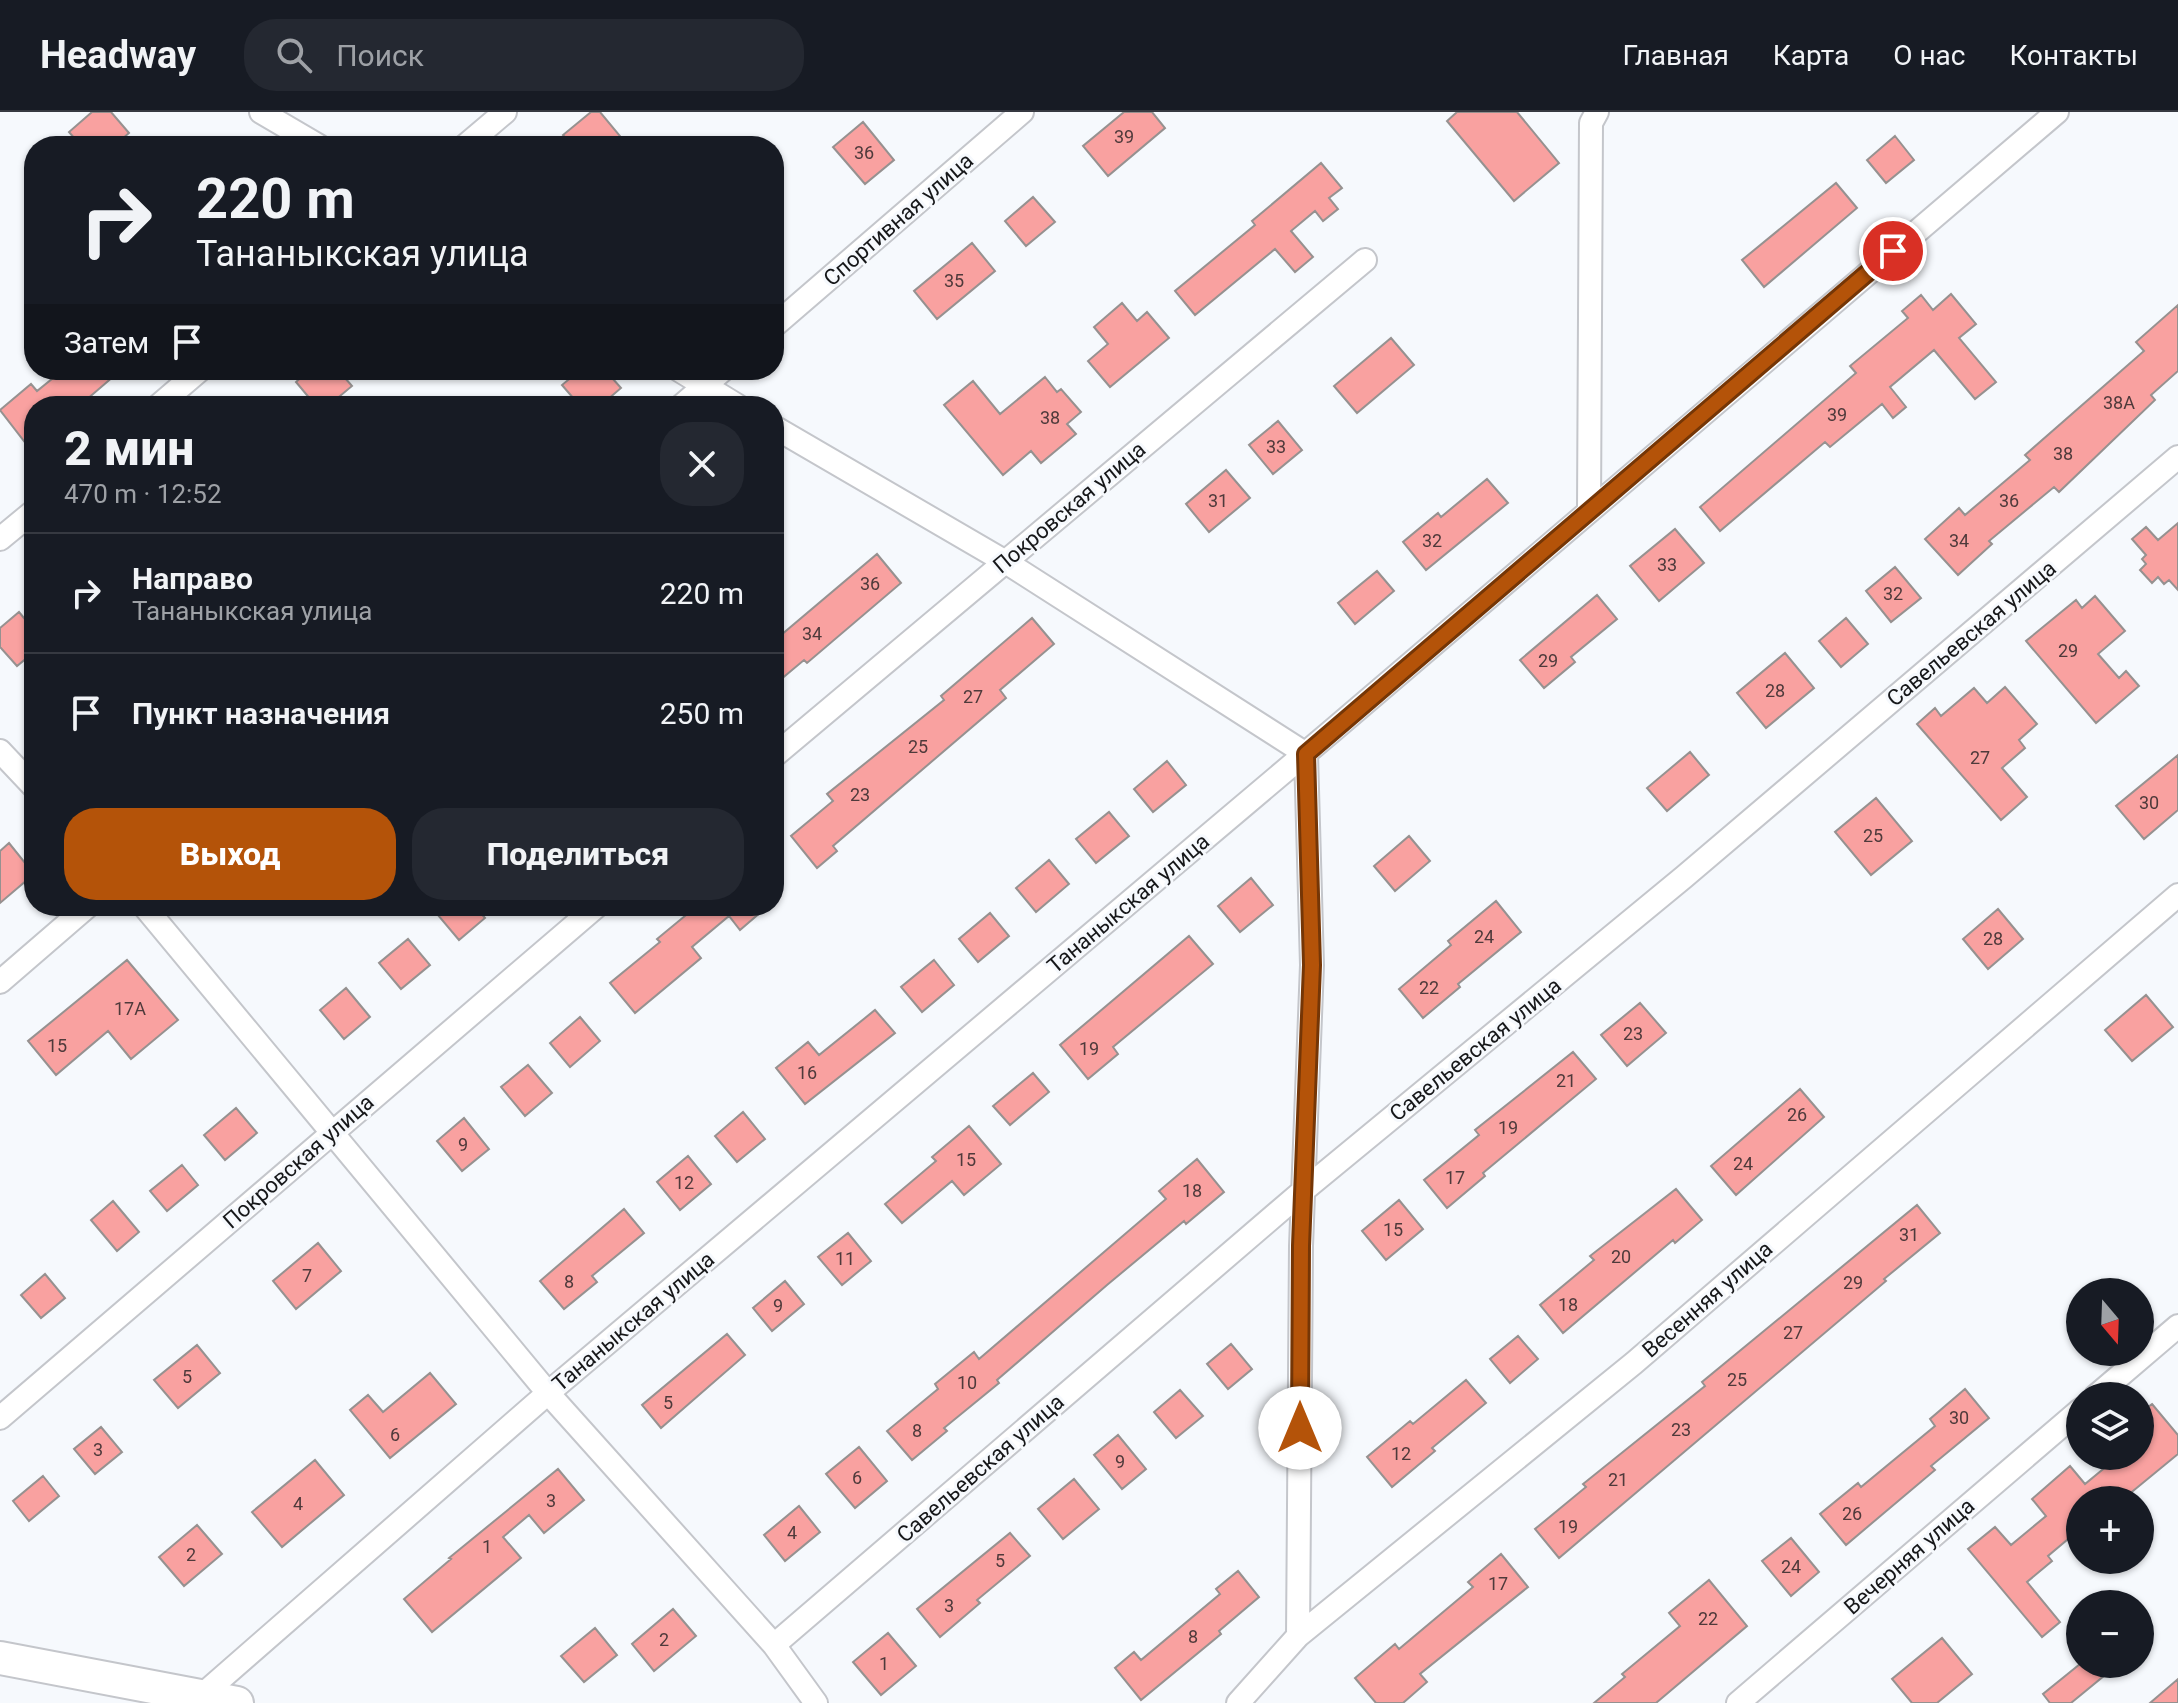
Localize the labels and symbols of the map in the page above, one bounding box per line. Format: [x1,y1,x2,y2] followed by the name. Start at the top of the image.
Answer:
[1114,126,1134,147] house number: 39
[854,142,874,163] house number: 36
[819,148,978,291] street label: Спортивная улица
[1859,217,1927,285] pin
[944,270,964,291] house number: 35
[2103,392,2135,413] house number: 38А
[1827,404,1847,425] house number: 39
[1040,407,1060,428] house number: 38
[988,436,1150,578] street label: Покровская улица
[1266,436,1286,457] house number: 33
[2053,443,2073,464] house number: 38
[1208,490,1228,511] house number: 31
[1999,490,2019,511] house number: 36
[1422,530,1442,551] house number: 32
[1949,530,1969,551] house number: 34
[1657,554,1677,575] house number: 33
[1882,555,2061,711] street label: Савельевская улица
[860,573,880,594] house number: 36
[1883,583,1903,604] house number: 32
[802,623,822,644] house number: 34
[2058,640,2078,661] house number: 29
[1538,650,1558,671] house number: 29
[1765,680,1785,701] house number: 28
[963,686,983,707] house number: 27
[908,736,928,757] house number: 25
[1970,747,1990,768] house number: 27
[850,784,870,805] house number: 23
[2139,792,2159,813] house number: 30
[1863,825,1883,846] house number: 25
[1042,828,1214,978] street label: Тананыкская улица
[1474,926,1494,947] house number: 24
[1983,928,2003,949] house number: 28
[1385,973,1566,1126] street label: Савельевская улица
[1419,977,1439,998] house number: 22
[114,998,146,1019] house number: 17А
[1623,1023,1643,1044] house number: 23
[47,1035,67,1056] house number: 15
[1079,1038,1099,1059] house number: 19
[797,1062,817,1083] house number: 16
[1556,1070,1576,1091] house number: 21
[218,1089,379,1233] street label: Покровская улица
[1787,1104,1807,1125] house number: 26
[1498,1117,1518,1138] house number: 19
[458,1134,468,1155] house number: 9
[956,1149,976,1170] house number: 15
[1733,1153,1753,1174] house number: 24
[1445,1167,1465,1188] house number: 17
[674,1172,694,1193] house number: 12
[1182,1180,1202,1201] house number: 18
[1383,1219,1403,1240] house number: 15
[1899,1224,1919,1245] house number: 31
[1637,1236,1777,1363] street label: Весенняя улица
[547,1246,719,1396] street label: Тананыкская улица
[1611,1246,1631,1267] house number: 20
[835,1248,855,1269] house number: 11
[302,1265,312,1286] house number: 7
[564,1271,574,1292] house number: 8
[1843,1272,1863,1293] house number: 29
[2066,1278,2154,1366] north arrow
[1558,1294,1578,1315] house number: 18
[773,1295,783,1316] house number: 9
[1783,1322,1803,1343] house number: 27
[182,1366,192,1387] house number: 5
[1727,1369,1747,1390] house number: 25
[957,1372,977,1393] house number: 10
[1258,1386,1342,1470] position arrow
[892,1389,1069,1548] street label: Савельевская улица
[663,1392,673,1413] house number: 5
[1949,1407,1969,1428] house number: 30
[1671,1419,1691,1440] house number: 23
[912,1420,922,1441] house number: 8
[390,1424,400,1445] house number: 6
[93,1439,103,1460] house number: 3
[1391,1443,1411,1464] house number: 12
[1115,1451,1125,1472] house number: 9
[852,1467,862,1488] house number: 6
[1608,1469,1628,1490] house number: 21
[546,1490,556,1511] house number: 3
[293,1493,303,1514] house number: 4
[1839,1493,1979,1620] street label: Вечерняя улица
[1842,1503,1862,1524] house number: 26
[1558,1516,1578,1537] house number: 19
[787,1522,797,1543] house number: 4
[482,1536,492,1557] house number: 1
[186,1544,196,1565] house number: 2
[995,1550,1005,1571] house number: 5
[1781,1556,1801,1577] house number: 24
[1488,1573,1508,1594] house number: 17
[944,1595,954,1616] house number: 3
[1698,1608,1718,1629] house number: 22
[1188,1626,1198,1647] house number: 8
[659,1629,669,1650] house number: 2
[879,1653,889,1674] house number: 1

